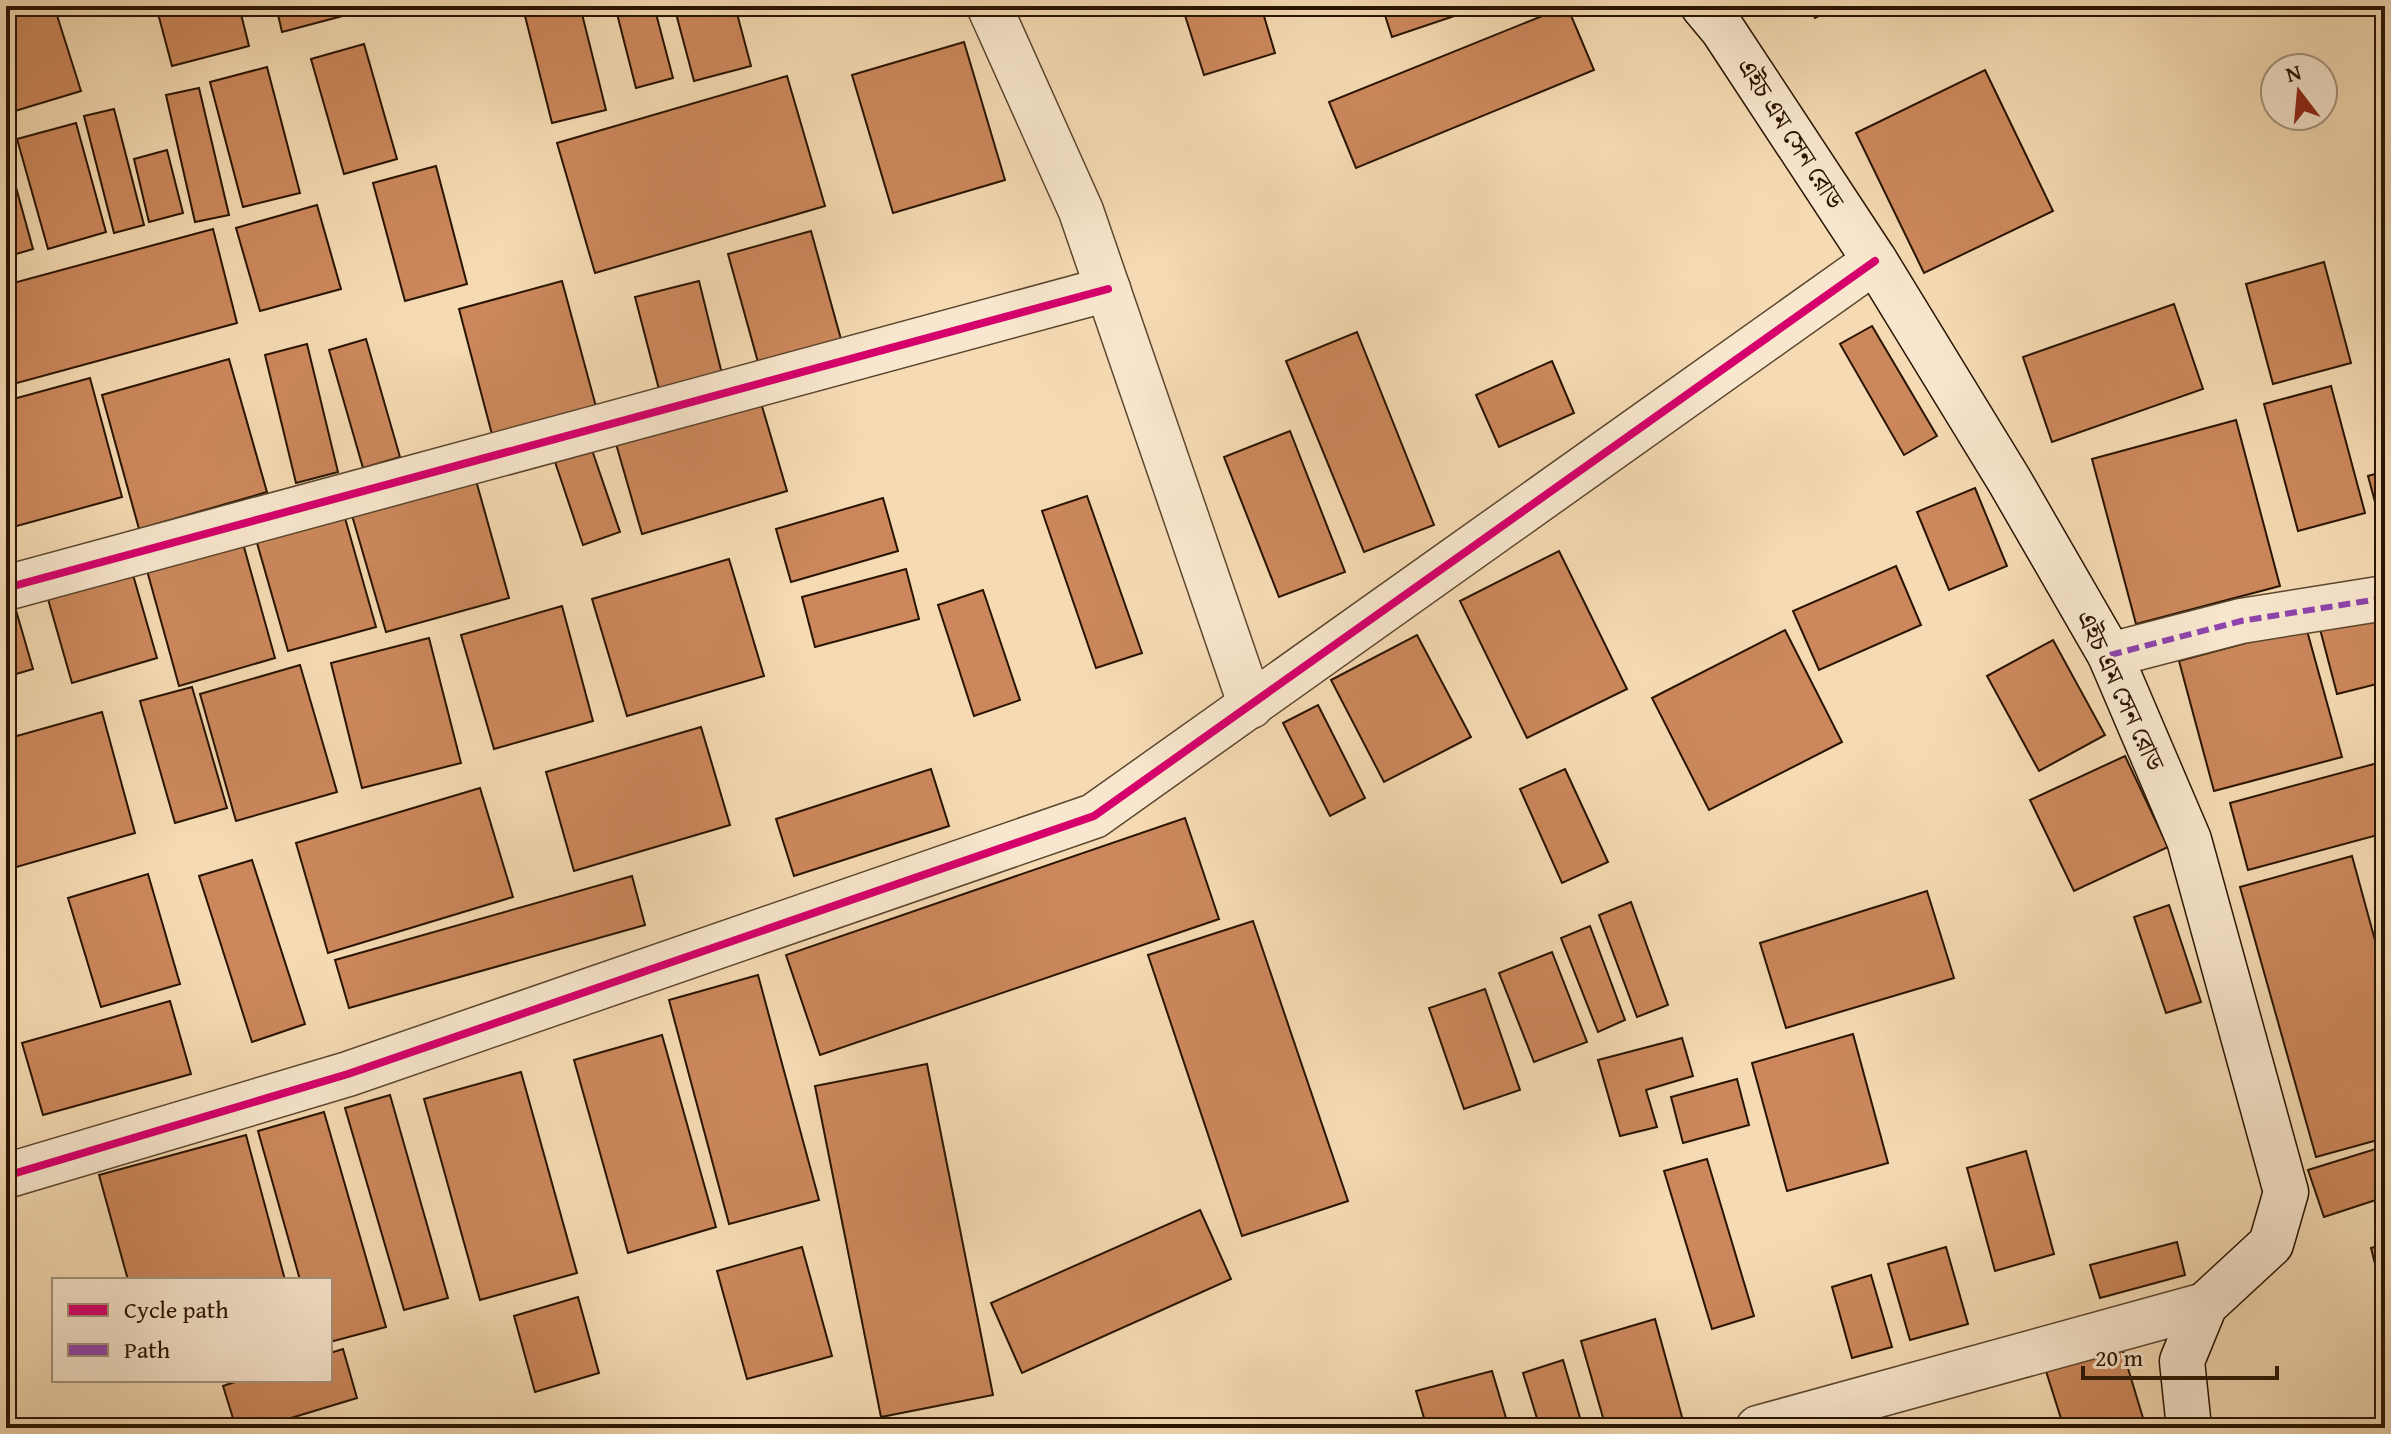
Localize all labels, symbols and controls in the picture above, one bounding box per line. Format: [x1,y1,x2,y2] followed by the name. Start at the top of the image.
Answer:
[1727,50,1855,217] street label: এইচ এম সেন রোড
[2259,52,2339,132] north arrow
[2282,55,2305,90] text: N
[2067,603,2176,778] street label: এইচ এম সেন রোড
[52,1278,332,1382] legend
[124,1292,229,1327] text: Cycle path
[2083,1330,2277,1380] scale bar
[124,1332,171,1367] text: Path
[2095,1340,2143,1375] text: 20 m

